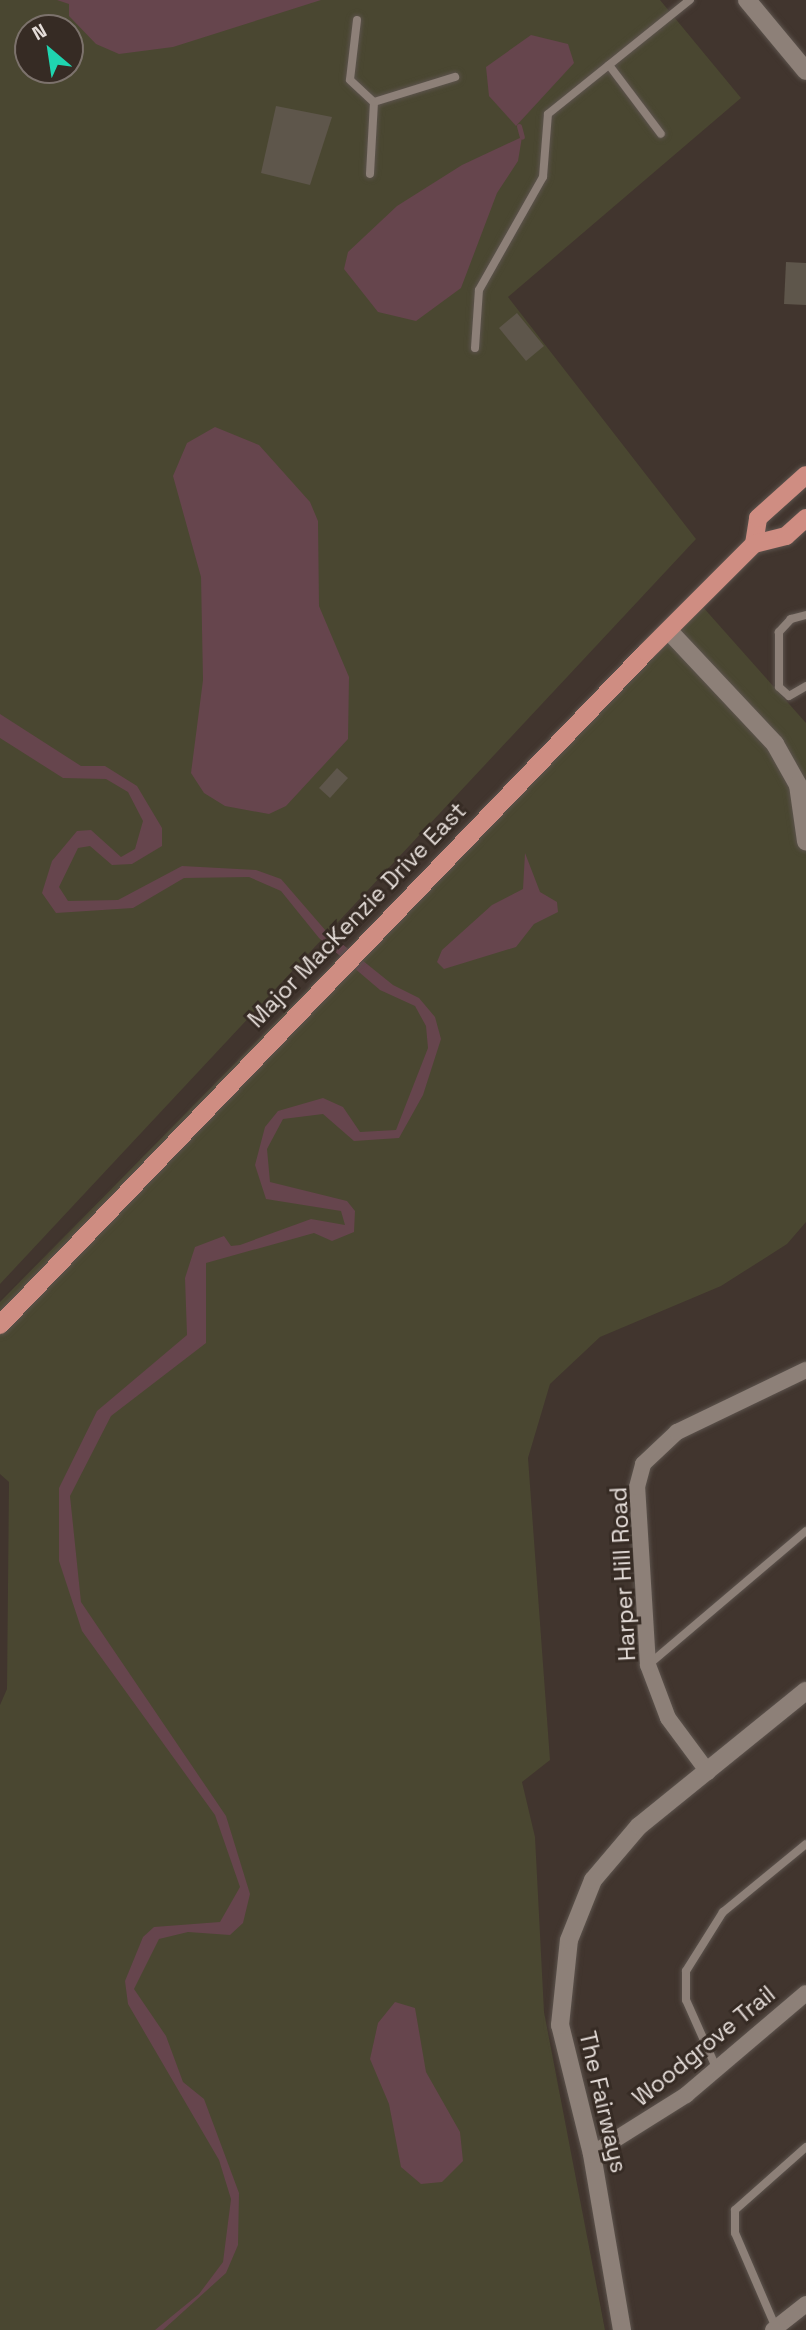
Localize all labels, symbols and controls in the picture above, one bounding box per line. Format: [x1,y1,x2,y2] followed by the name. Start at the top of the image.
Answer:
[14,14,84,84] north arrow
[28,18,51,46] text: N
[242,797,472,1033] street label: Major MacKenzie Drive East
[605,1486,641,1662] street label: Harper Hill Road
[627,1980,781,2112] street label: Woodgrove Trail
[573,2029,633,2175] street label: The Fairways

